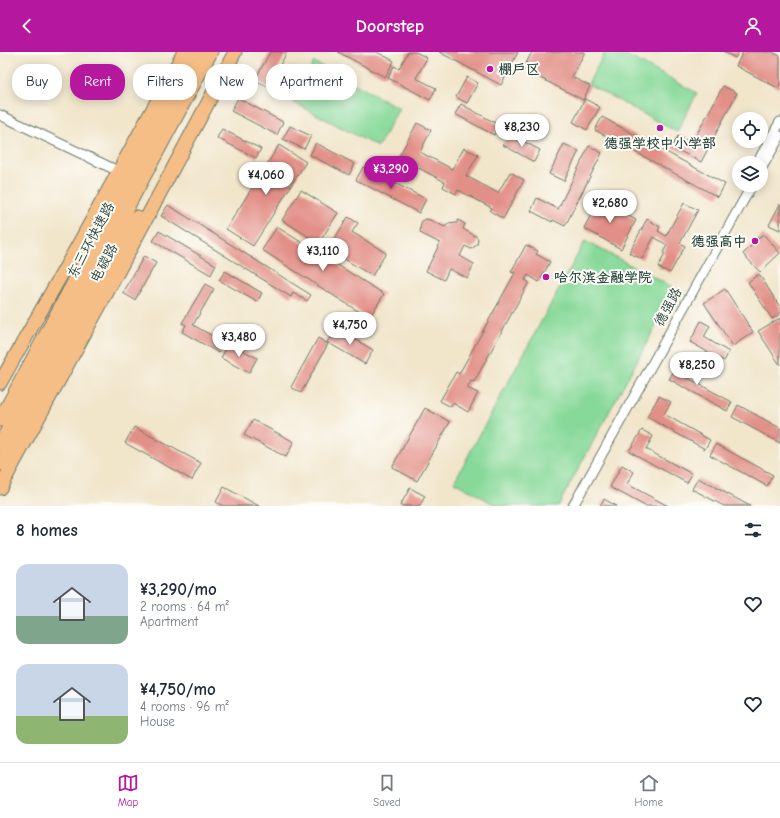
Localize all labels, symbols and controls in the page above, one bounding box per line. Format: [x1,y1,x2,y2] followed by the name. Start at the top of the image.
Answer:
[16,15,38,37] icon: back
[742,15,764,37] icon: person
[356,16,424,37] text: Doorstep
[498,61,540,78] place label: 棚户区
[12,64,62,100] chip: Buy
[70,64,125,100] chip: Rent
[133,64,197,100] chip: Filters
[205,64,258,100] chip: New
[266,64,357,100] chip: Apartment
[485,64,495,74] marker: 棚户区
[732,112,768,192] map controls
[732,112,768,148] button: locate
[489,114,555,148] pin: ¥8,230
[504,119,540,134] text: ¥8,230
[655,123,665,133] marker: 德强学校中小学部
[604,135,716,152] place label: 德强学校中小学部
[358,156,424,190] pin: ¥3,290
[732,156,768,192] button: layers
[373,161,409,176] text: ¥3,290
[233,162,299,196] pin: ¥4,060
[248,167,284,182] text: ¥4,060
[577,190,643,224] pin: ¥2,680
[592,195,628,210] text: ¥2,680
[64,199,118,281] street label: 东三环快速路
[691,233,747,250] place label: 德强高中
[750,236,760,246] marker: 德强高中
[290,238,356,272] pin: ¥3,110
[87,240,121,286] street label: 电碳路
[307,243,339,258] text: ¥3,110
[554,269,652,286] place label: 哈尔滨金融学院
[541,272,551,282] marker: 哈尔滨金融学院
[650,285,686,329] street label: 德强路
[317,312,383,346] pin: ¥4,750
[332,317,368,332] text: ¥4,750
[206,324,272,358] pin: ¥3,480
[221,329,257,344] text: ¥3,480
[664,352,730,386] pin: ¥8,250
[679,357,715,372] text: ¥8,250
[742,519,764,541] icon: filters
[16,521,78,540] text: 8 homes
[48,580,96,628] icon: home
[140,580,217,599] text: ¥3,290/mo
[742,593,764,615] icon: heart
[140,599,229,614] text: 2 rooms · 64 m²
[140,614,198,629] text: Apartment
[48,680,96,728] icon: home
[140,680,216,699] text: ¥4,750/mo
[742,693,764,715] icon: heart
[140,699,229,714] text: 4 rooms · 96 m²
[140,714,175,729] text: House
[117,772,139,809] tab: Map
[373,772,401,809] tab: Saved
[635,772,663,809] tab: Home

